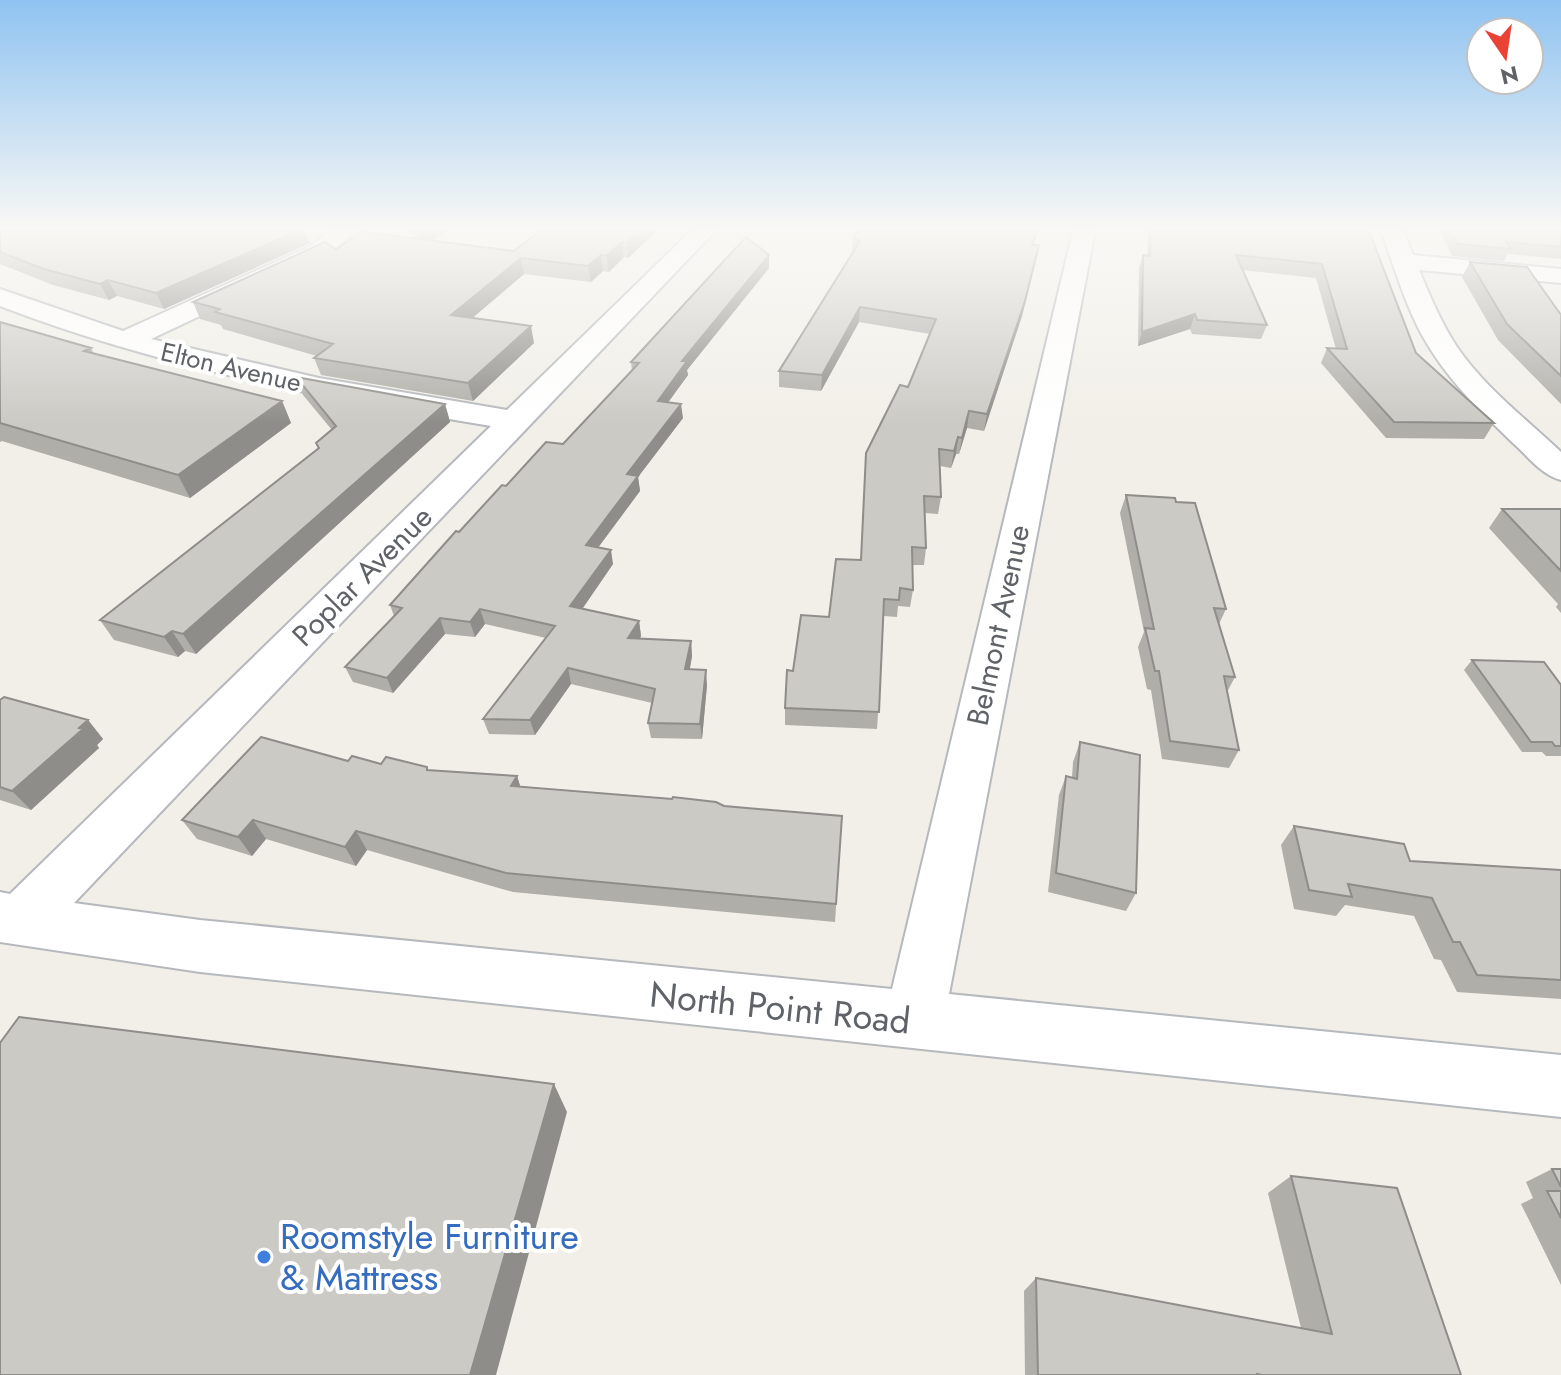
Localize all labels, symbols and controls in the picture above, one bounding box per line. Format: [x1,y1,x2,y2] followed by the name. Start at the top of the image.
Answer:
[1465,16,1545,96] north arrow
[1497,58,1522,93] text: N
[157,332,305,402] street label: Elton Avenue
[282,496,442,656] street label: Poplar Avenue
[956,521,1040,729] street label: Belmont Avenue
[647,967,913,1047] street label: North Point Road
[280,1210,579,1303] place label: Roomstyle Furniture & Mattress
[255,1248,273,1266] marker: Roomstyle Furniture & Mattress

